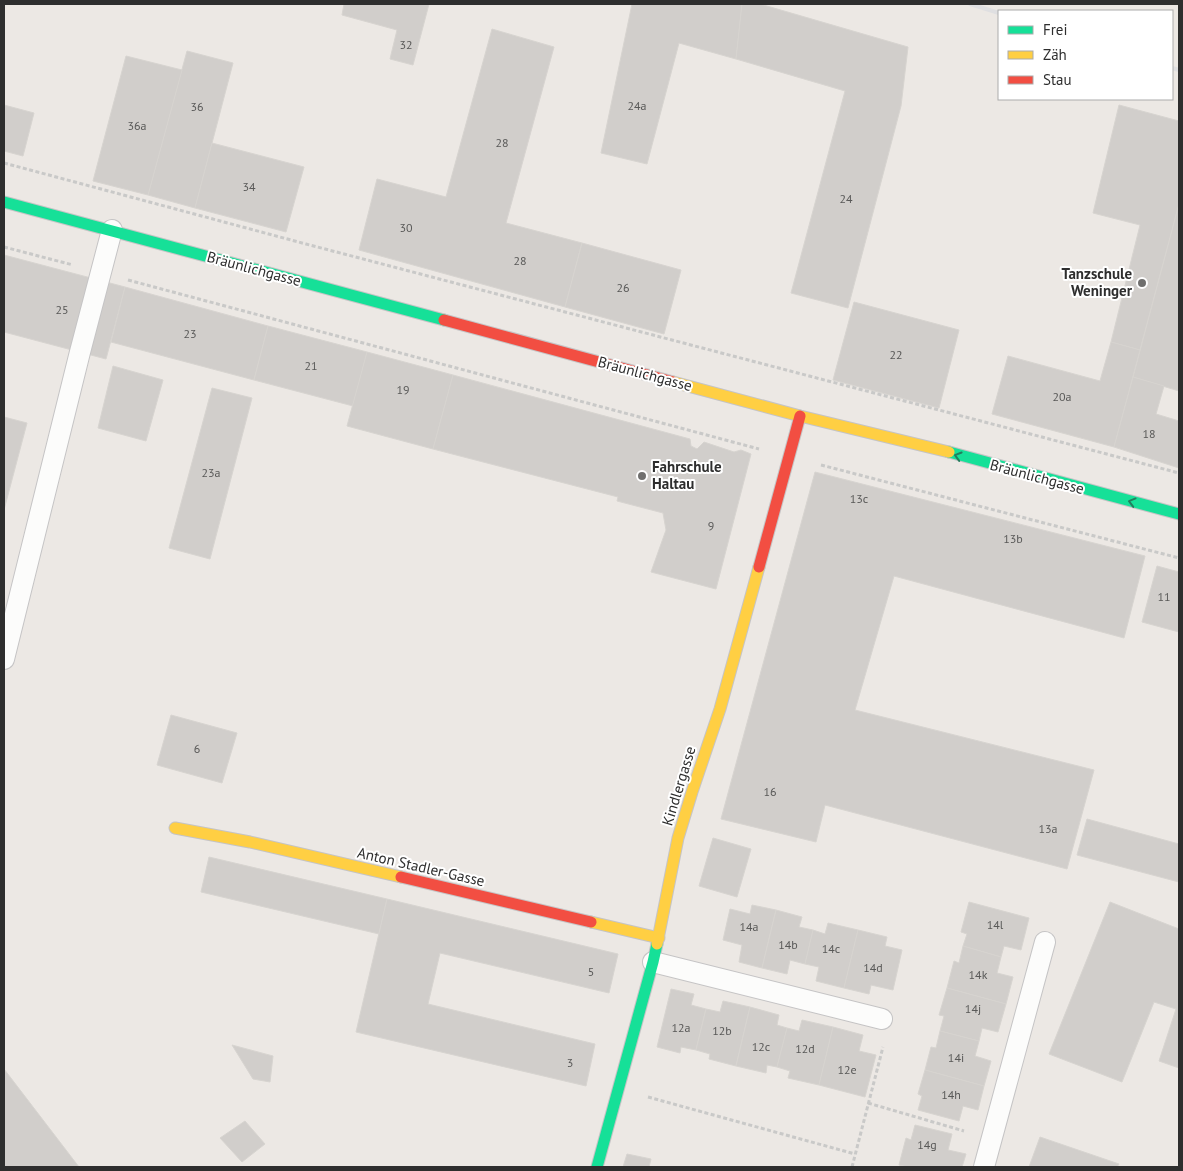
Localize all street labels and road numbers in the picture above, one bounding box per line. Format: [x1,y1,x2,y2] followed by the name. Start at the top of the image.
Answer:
[205,247,303,290] street label: Bräunlichgasse
[596,352,694,395] street label: Bräunlichgasse
[988,455,1086,498] street label: Bräunlichgasse
[657,744,700,828] street label: Kindlergasse
[356,843,487,890] street label: Anton Stadler-Gasse

